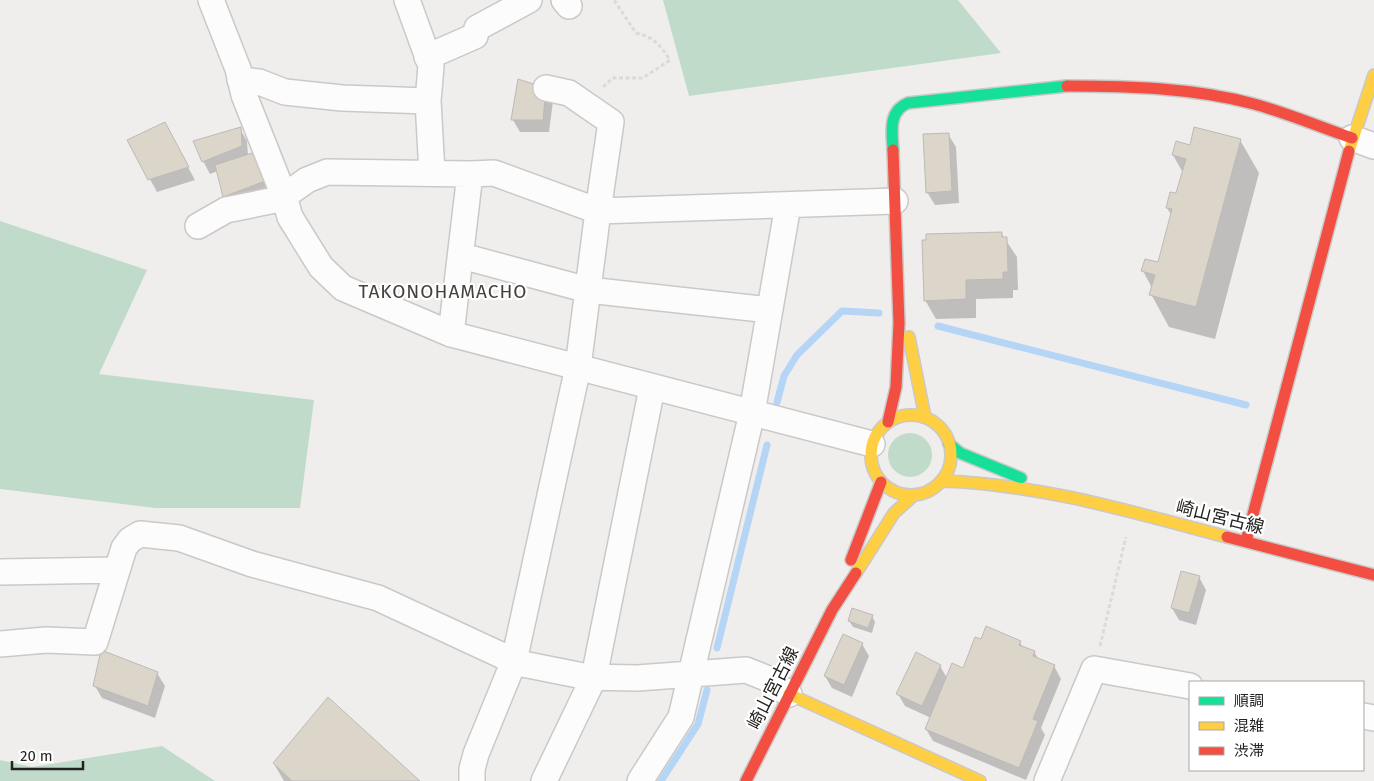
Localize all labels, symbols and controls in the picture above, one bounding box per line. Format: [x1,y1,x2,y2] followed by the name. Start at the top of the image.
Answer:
[359,280,527,303] district label: TAKONOHAMACHO
[1174,495,1266,539] street label: 崎山宮古線
[743,643,803,733] street label: 崎山宮古線
[1189,681,1364,771] legend
[1234,692,1264,710] text: 順調
[1234,717,1264,735] text: 混雑
[12,738,84,770] scale bar
[1234,742,1264,760] text: 渋滞
[20,747,53,765] text: 20 m

